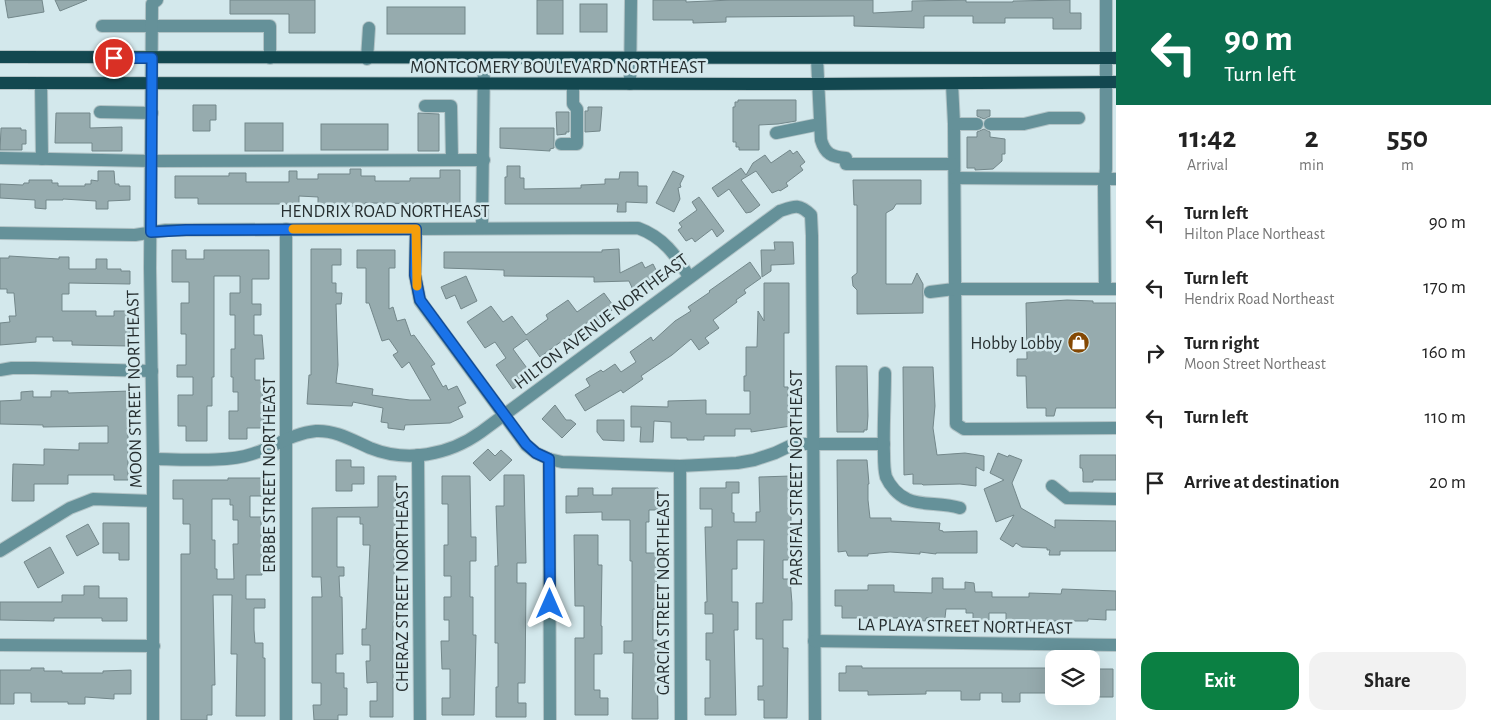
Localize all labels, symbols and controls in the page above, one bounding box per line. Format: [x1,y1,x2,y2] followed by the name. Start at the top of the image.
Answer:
[1141,20,1206,85] icon: left
[1224,22,1293,57] text: 90 m
[93,37,135,79] pin
[100,44,128,72] icon: arrive
[410,59,706,77] street label: MONTGOMERY BOULEVARD NORTHEAST
[1224,63,1296,85] text: Turn left
[1179,123,1236,153] text: 11:42
[1304,123,1319,153] text: 2
[1387,123,1428,153] text: 550
[1187,157,1228,173] text: Arrival
[1299,157,1324,173] text: min
[1401,157,1414,173] text: m
[280,203,490,221] street label: HENDRIX ROAD NORTHEAST
[1184,204,1248,223] text: Turn left
[1141,209,1169,237] icon: left
[1429,213,1466,232] text: 90 m
[1184,226,1325,242] text: Hilton Place Northeast
[511,251,692,393] street label: HILTON AVENUE NORTHEAST
[1184,269,1248,288] text: Turn left
[1141,274,1169,302] icon: left
[1423,278,1466,297] text: 170 m
[124,289,146,488] street label: MOON STREET NORTHEAST
[1184,291,1334,307] text: Hendrix Road Northeast
[1066,331,1090,355] shop icon: Hobby Lobby
[1184,334,1259,353] text: Turn right
[970,335,1062,353] place label: Hobby Lobby
[1141,339,1169,367] icon: right
[1422,343,1466,362] text: 160 m
[1184,356,1326,372] text: Moon Street Northeast
[788,370,806,586] street label: PARSIFAL STREET NORTHEAST
[261,377,279,573] street label: ERBBE STREET NORTHEAST
[1141,404,1169,432] icon: left
[1184,408,1248,427] text: Turn left
[1425,408,1466,427] text: 110 m
[1141,469,1169,497] icon: arrive
[1184,473,1340,492] text: Arrive at destination
[1429,473,1466,492] text: 20 m
[394,482,412,692] street label: CHERAZ STREET NORTHEAST
[655,490,673,695] street label: GARCIA STREET NORTHEAST
[523,577,575,629] position arrow
[857,616,1073,638] street label: LA PLAYA STREET NORTHEAST
[1045,650,1100,705] map controls
[1045,650,1100,705] button: layers
[1141,652,1299,710] button: Exit
[1309,652,1466,710] button: Share

